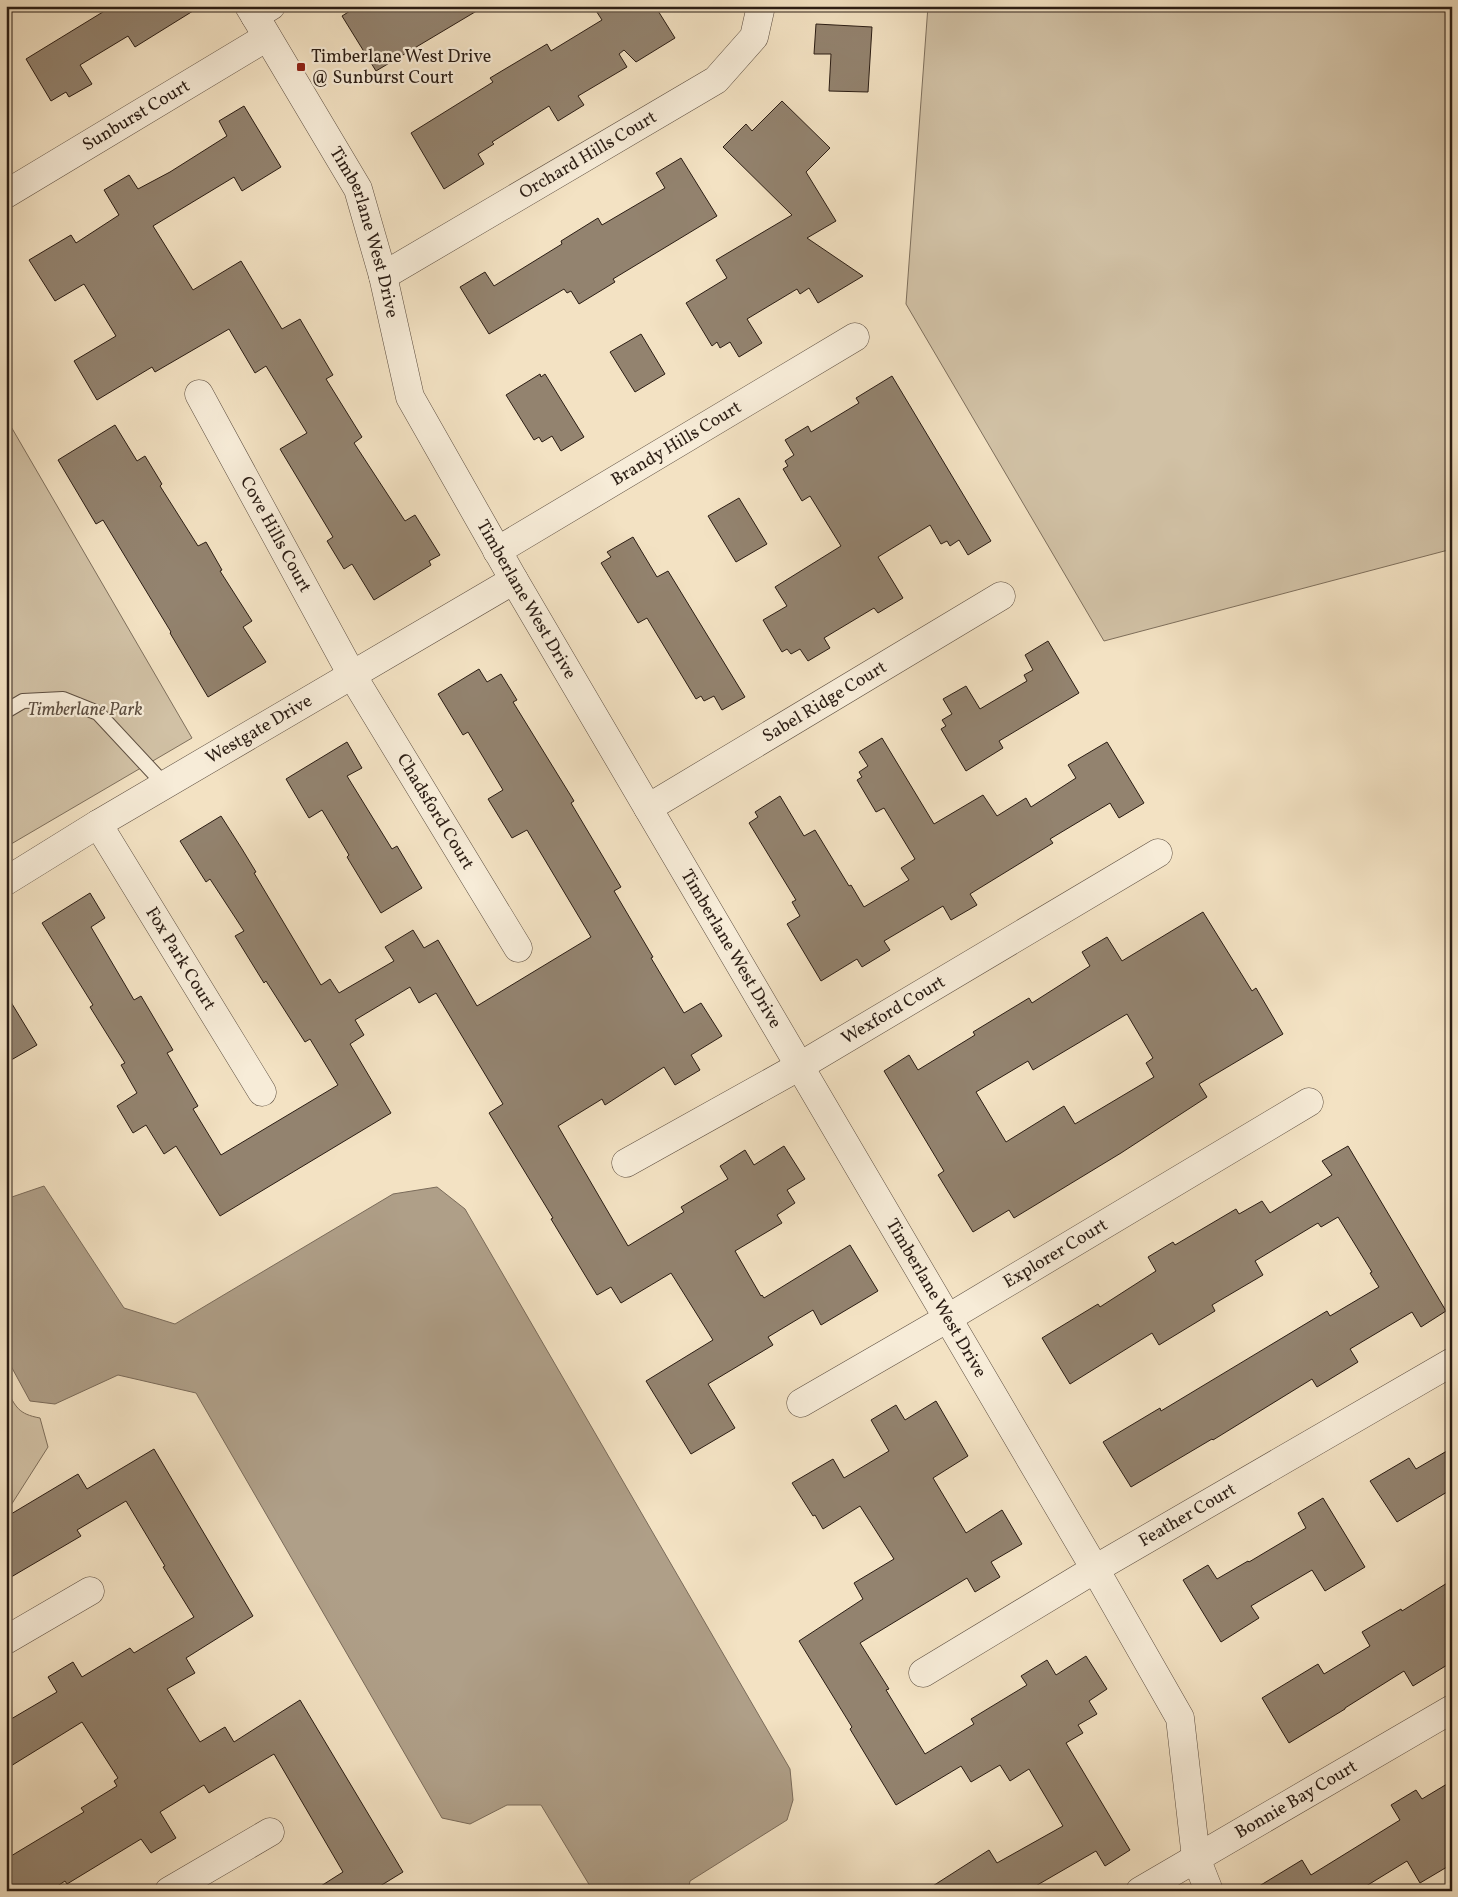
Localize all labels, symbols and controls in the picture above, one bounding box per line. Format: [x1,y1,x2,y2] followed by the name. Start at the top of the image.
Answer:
[311,45,491,91] place label: Timberlane West Drive @ Sunburst Court
[295,61,307,73] marker: Timberlane West Drive @ Sunburst Court
[78,74,195,158] street label: Sunburst Court
[515,105,662,206] street label: Orchard Hills Court
[323,142,405,320] street label: Timberlane West Drive
[606,395,746,492] street label: Brandy Hills Court
[234,472,317,597] street label: Cove Hills Court
[470,515,582,684] street label: Timberlane West Drive
[758,655,891,749] street label: Sabel Ridge Court
[201,689,317,770] street label: Westgate Drive
[28,698,142,723] park label: Timberlane Park
[390,749,480,875] street label: Chadsford Court
[674,865,787,1033] street label: Timberlane West Drive
[139,902,222,1015] street label: Fox Park Court
[837,970,950,1051] street label: Wexford Court
[998,1213,1112,1295] street label: Explorer Court
[879,1214,992,1382] street label: Timberlane West Drive
[1134,1477,1241,1553] street label: Feather Court
[1231,1754,1362,1845] street label: Bonnie Bay Court

